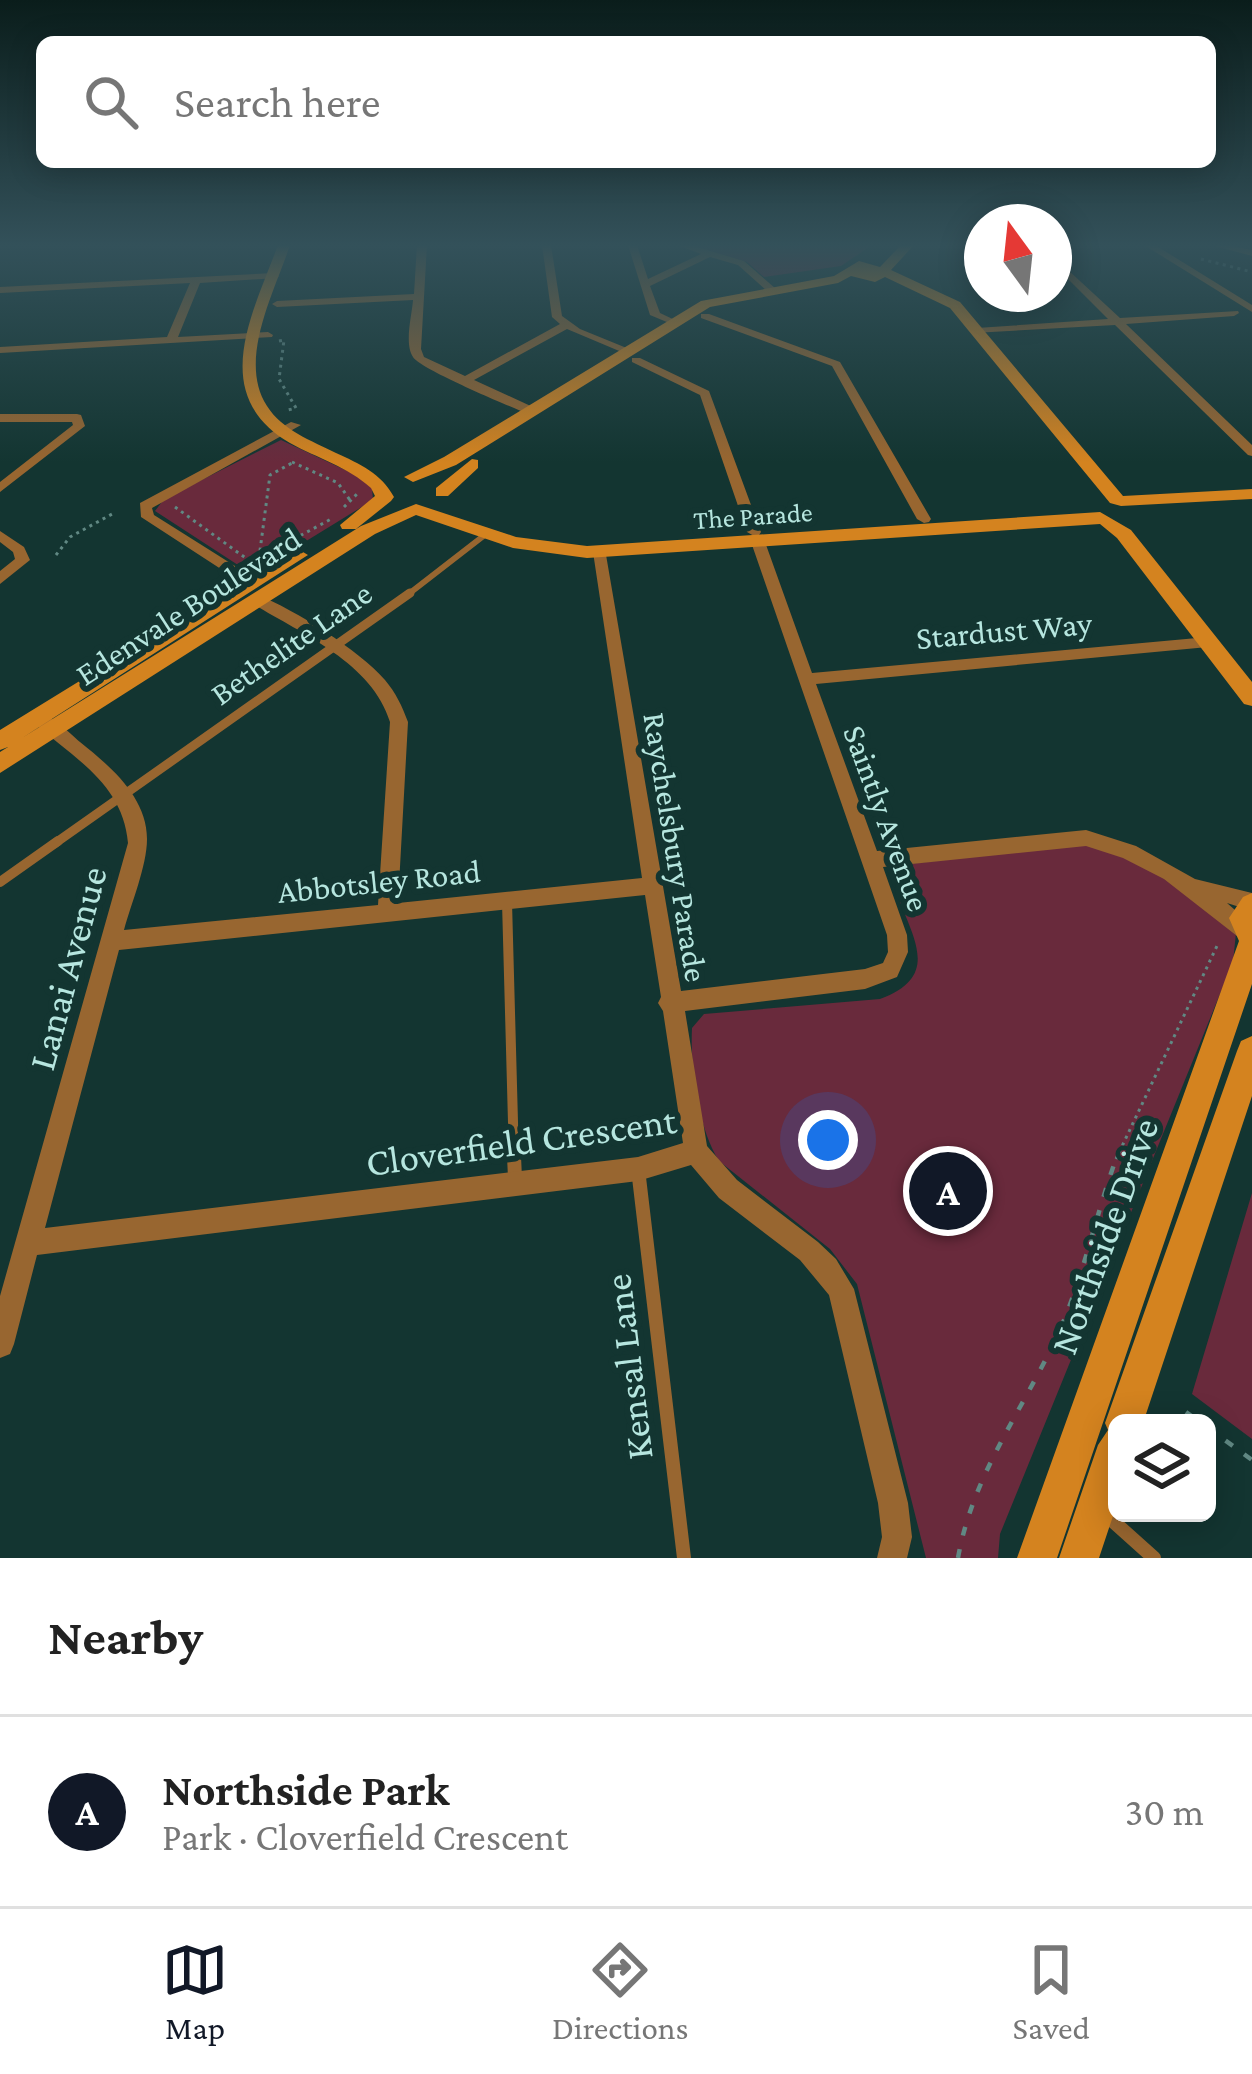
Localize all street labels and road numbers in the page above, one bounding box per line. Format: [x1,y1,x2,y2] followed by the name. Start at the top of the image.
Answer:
[692,497,814,535] street label: The Parade
[69,519,307,693] street label: Edenvale Boulevard
[203,574,379,712] street label: Bethelite Lane
[914,604,1094,656] street label: Stardust Way
[636,710,716,984] street label: Raychelsbury Parade
[836,720,938,916] street label: Saintly Avenue
[276,852,482,910] street label: Abbotsley Road
[19,862,115,1074] street label: Lanai Avenue
[363,1098,680,1184] street label: Cloverfield Crescent
[1041,1112,1167,1360] street label: Northside Drive
[595,1272,661,1462] street label: Kensal Lane

